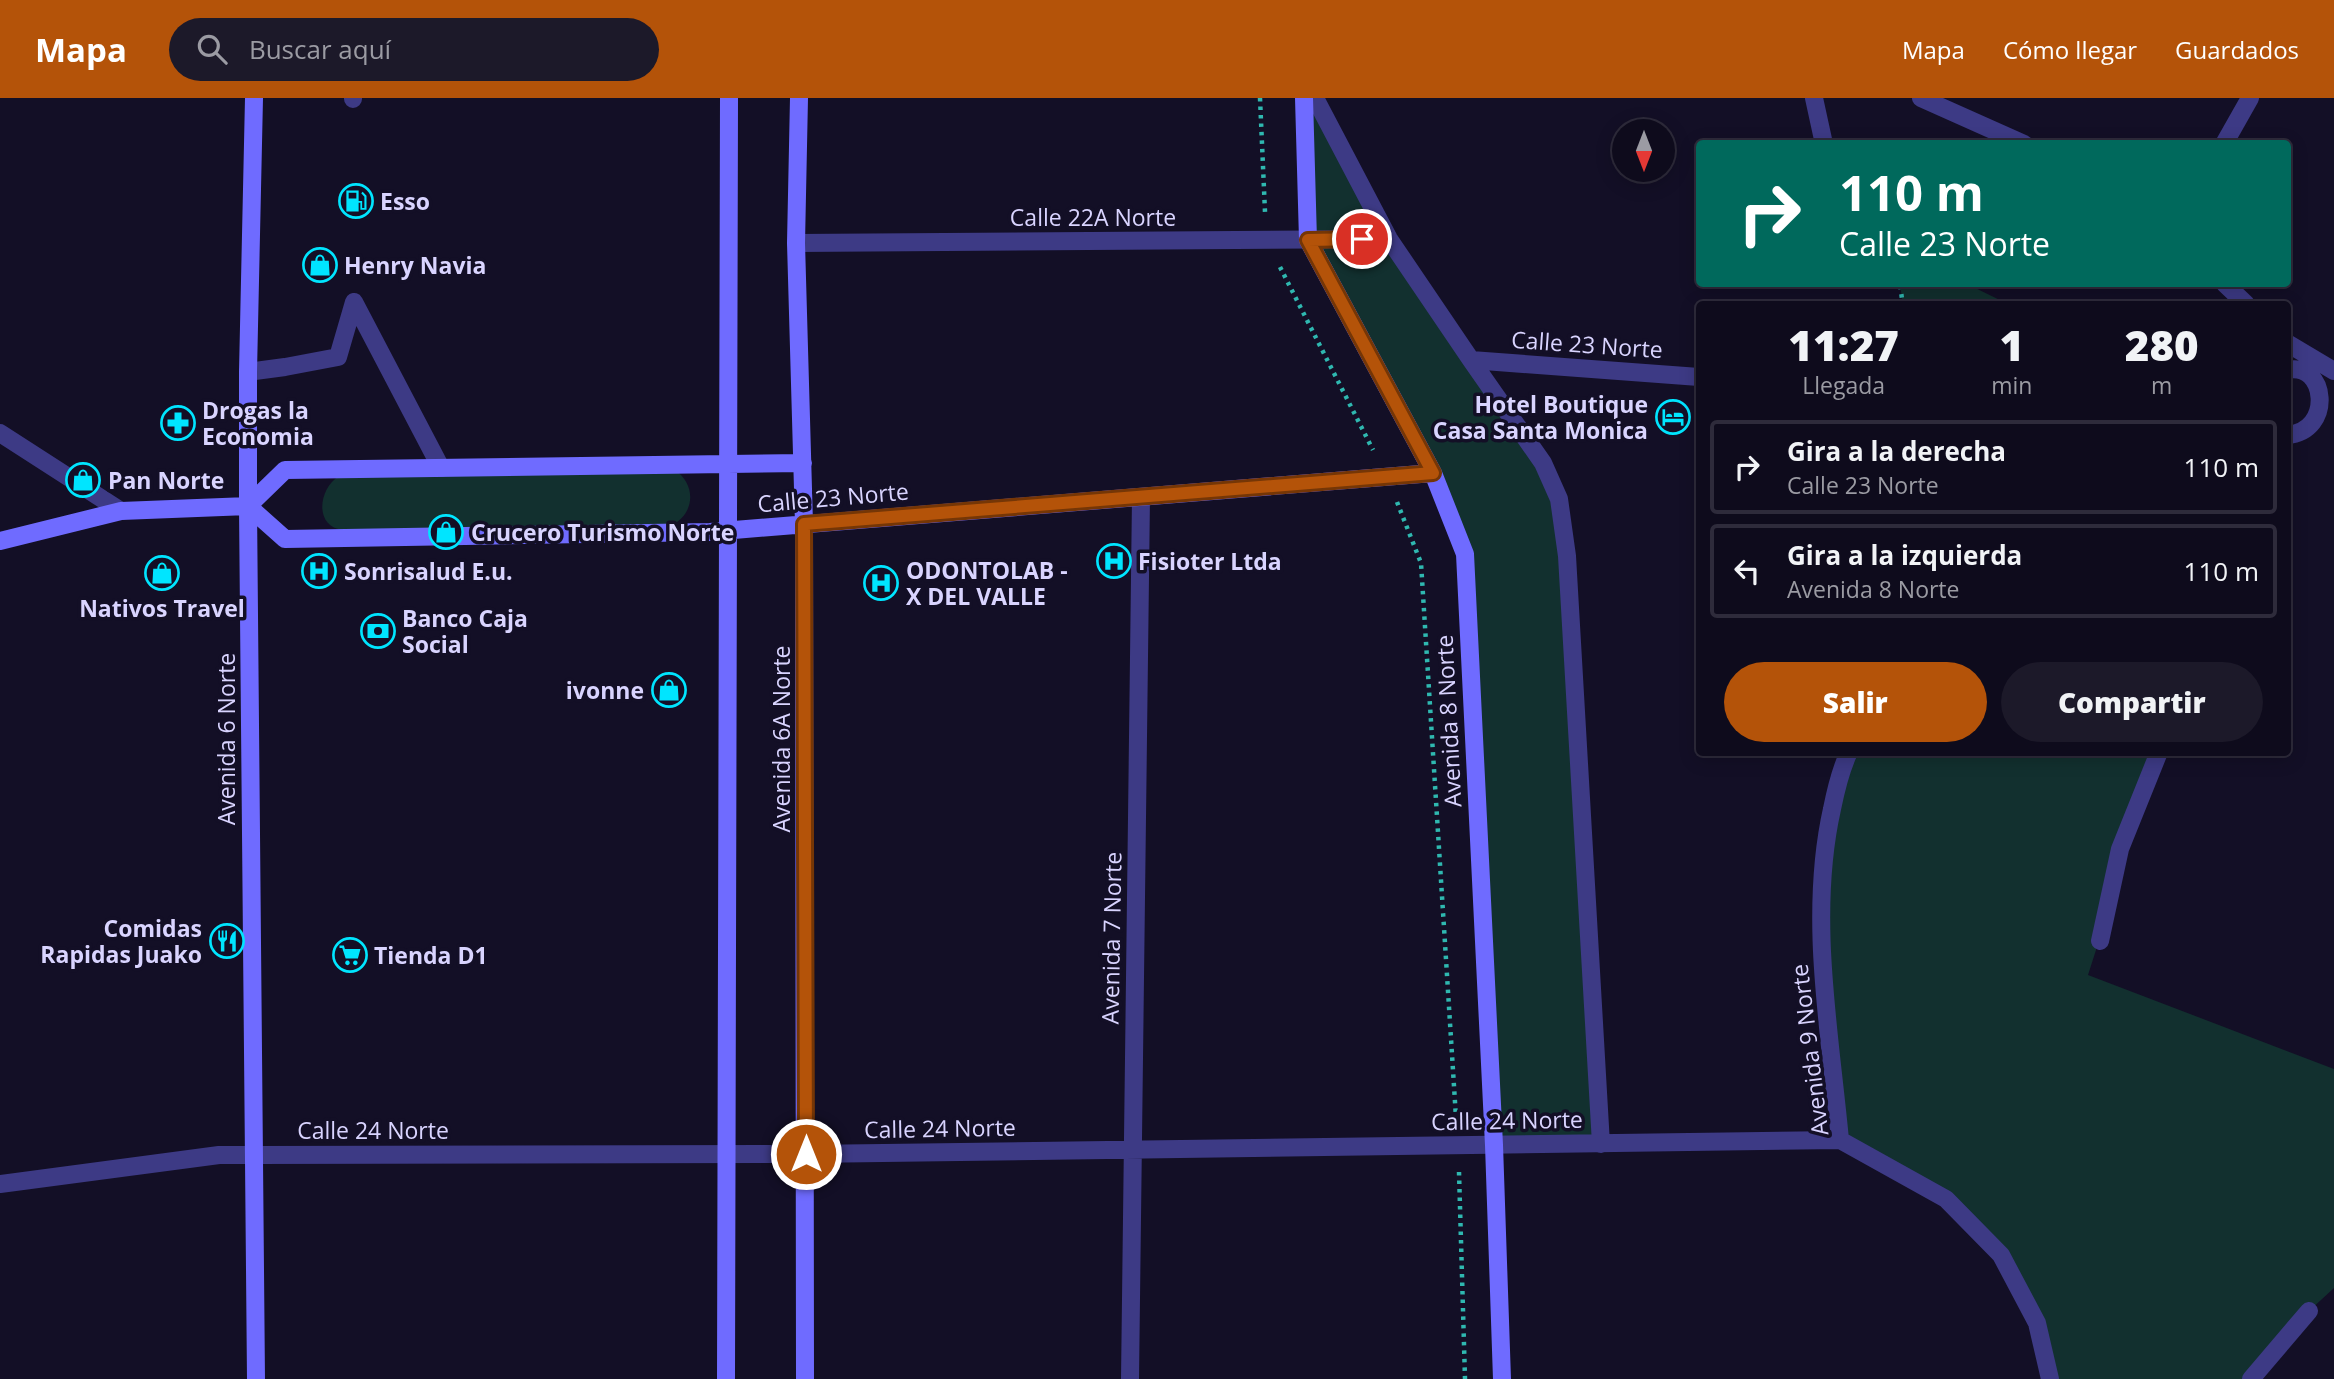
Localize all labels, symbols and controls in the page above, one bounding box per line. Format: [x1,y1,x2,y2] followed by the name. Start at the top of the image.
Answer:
[169,18,659,81] search box
[35,27,127,72] text: Mapa
[193,30,231,68] icon: search
[249,31,391,67] text: Buscar aquí
[1902,33,1965,66] text: Mapa
[2003,33,2137,66] text: Cómo llegar
[2175,33,2299,66] text: Guardados
[1612,119,1675,182] north arrow
[1612,119,1675,182] map controls
[1839,159,1984,225] text: 110 m
[1724,168,1815,259] icon: right
[337,182,375,220] fuel station icon: Esso
[380,185,430,217] place label: Esso
[1010,201,1176,233] street label: Calle 22A Norte
[1332,209,1392,269] pin
[1343,220,1381,258] icon: arrive
[1839,222,2050,265] text: Calle 23 Norte
[301,246,339,284] shop icon: Henry Navia
[344,249,486,281] place label: Henry Navia
[1788,316,1899,373] text: 11:27
[2000,316,2024,373] text: 1
[2125,316,2199,373] text: 280
[1510,323,1664,365] street label: Calle 23 Norte
[1802,369,1885,401] text: Llegada
[1991,369,2032,401] text: min
[2151,369,2172,401] text: m
[1433,388,1648,446] place label: Hotel Boutique Casa Santa Monica
[202,394,314,452] place label: Drogas la Economia
[1654,398,1692,436] hotel icon: Hotel Boutique Casa Santa Monica
[159,404,197,442] pharmacy icon: Drogas la Economia
[1787,433,2006,469] text: Gira a la derecha
[1728,448,1766,486] icon: right
[2184,449,2259,485] text: 110 m
[64,461,102,499] shop icon: Pan Norte
[108,464,224,496] place label: Pan Norte
[1787,469,1939,501] text: Calle 23 Norte
[756,474,910,520] street label: Calle 23 Norte
[427,513,465,551] shop icon: Crucero Turismo Norte
[471,516,734,548] place label: Crucero Turismo Norte
[1787,537,2022,573] text: Gira a la izquierda
[1095,542,1133,580] hospital icon: Fisioter Ltda
[1138,545,1282,577] place label: Fisioter Ltda
[300,552,338,590] hospital icon: Sonrisalud E.u.
[1728,552,1766,590] icon: left
[2184,553,2259,589] text: 110 m
[143,554,181,592] shop icon: Nativos Travel
[906,554,1068,612] place label: ODONTOLAB - X DEL VALLE
[344,555,513,587] place label: Sonrisalud E.u.
[862,564,900,602] hospital icon: ODONTOLAB - X DEL VALLE
[1787,573,1959,605] text: Avenida 8 Norte
[79,592,245,624] place label: Nativos Travel
[402,602,528,660] place label: Banco Caja Social
[359,612,397,650] bank icon: Banco Caja Social
[1428,634,1468,808] street label: Avenida 8 Norte
[765,645,797,833] street label: Avenida 6A Norte
[210,653,242,825] street label: Avenida 6 Norte
[1724,662,1987,742] button: Salir
[2001,662,2263,742] button: Compartir
[650,671,688,709] shop icon: ivonne
[566,674,644,706] place label: ivonne
[1093,851,1129,1025] street label: Avenida 7 Norte
[40,912,202,970] place label: Comidas Rapidas Juako
[208,922,246,960] restaurant icon: Comidas Rapidas Juako
[331,936,369,974] supermarket icon: Tienda D1
[374,939,488,971] place label: Tienda D1
[1783,962,1835,1138] street label: Avenida 9 Norte
[1431,1103,1583,1137] street label: Calle 24 Norte
[864,1111,1016,1145] street label: Calle 24 Norte
[297,1114,449,1146] street label: Calle 24 Norte
[769,1117,843,1191] position arrow

